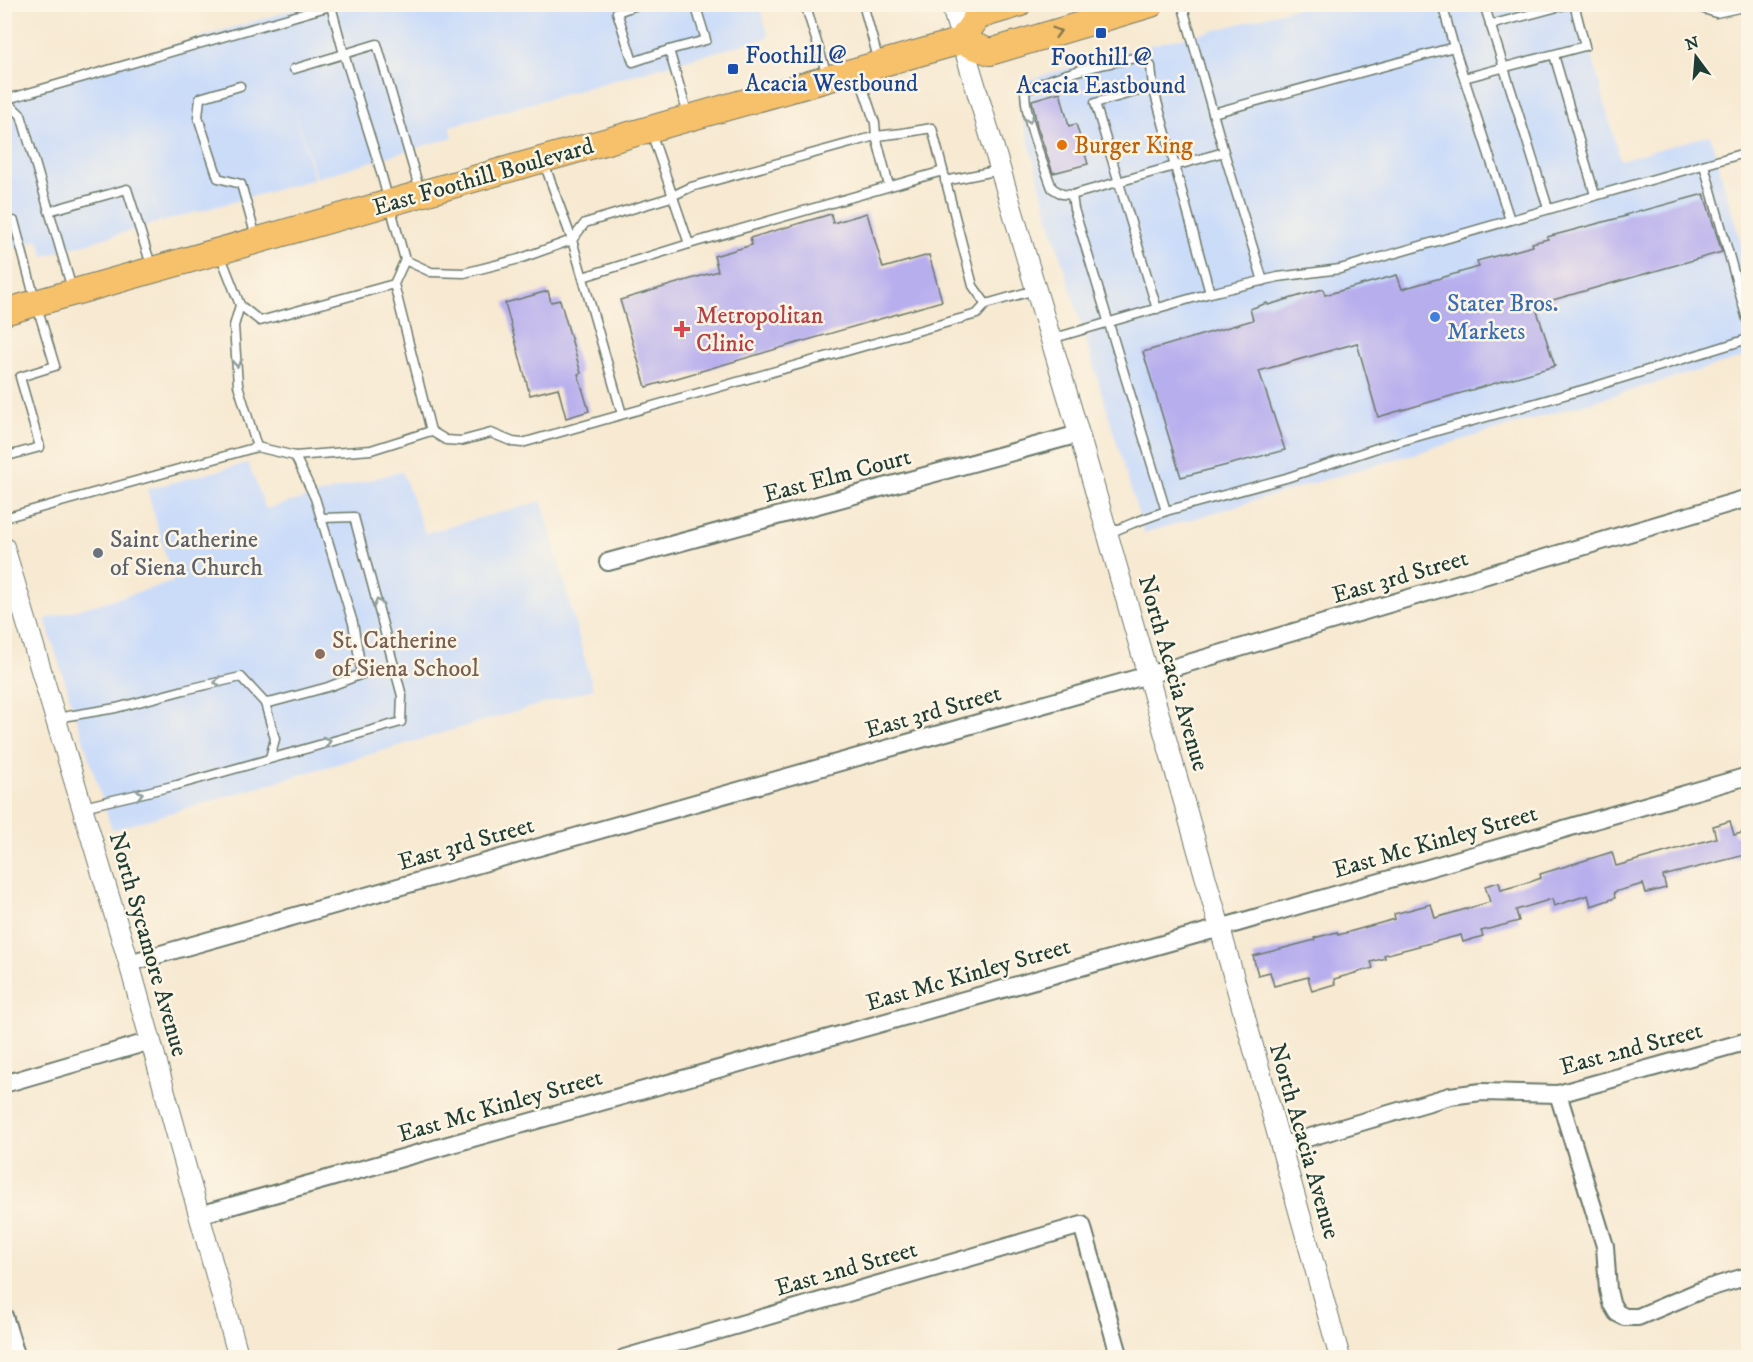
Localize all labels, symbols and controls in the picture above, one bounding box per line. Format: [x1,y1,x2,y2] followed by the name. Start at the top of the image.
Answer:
[1094,26,1108,40] marker: Foothill @ Acacia Eastbound
[1051,27,1062,39] one-way arrow
[1666,27,1726,87] north arrow
[1683,32,1701,55] text: N
[745,41,918,99] place label: Foothill @ Acacia Westbound
[1016,43,1186,101] place label: Foothill @ Acacia Eastbound
[726,62,740,76] marker: Foothill @ Acacia Westbound
[1022,114,1035,124] one-way arrow
[369,131,597,223] street label: East Foothill Boulevard
[1074,131,1193,161] place label: Burger King
[1055,138,1069,152] marker: Burger King
[1447,289,1559,347] place label: Stater Bros. Markets
[696,301,824,359] place label: Metropolitan Clinic
[1428,310,1442,324] marker: Stater Bros. Markets
[673,320,691,338] marker: Metropolitan Clinic
[230,358,243,367] one-way arrow
[760,442,914,510] street label: East Elm Court
[110,525,263,583] place label: Saint Catherine of Siena Church
[1329,543,1472,611] street label: East 3rd Street
[91,546,105,560] marker: Saint Catherine of Siena Church
[1131,572,1215,775] street label: North Acacia Avenue
[373,598,386,608] one-way arrow
[332,626,480,684] place label: St. Catherine of Siena School
[313,647,327,661] marker: St. Catherine of Siena School
[214,675,224,688] one-way arrow
[862,678,1005,746] street label: East 3rd Street
[321,737,332,749] one-way arrow
[134,788,144,801] one-way arrow
[1330,798,1541,885] street label: East Mc Kinley Street
[395,810,538,878] street label: East 3rd Street
[102,829,194,1060] street label: North Sycamore Avenue
[863,931,1074,1018] street label: East Mc Kinley Street
[1557,1015,1706,1082] street label: East 2nd Street
[1262,1040,1346,1243] street label: North Acacia Avenue
[395,1062,606,1149] street label: East Mc Kinley Street
[772,1234,921,1304] street label: East 2nd Street

